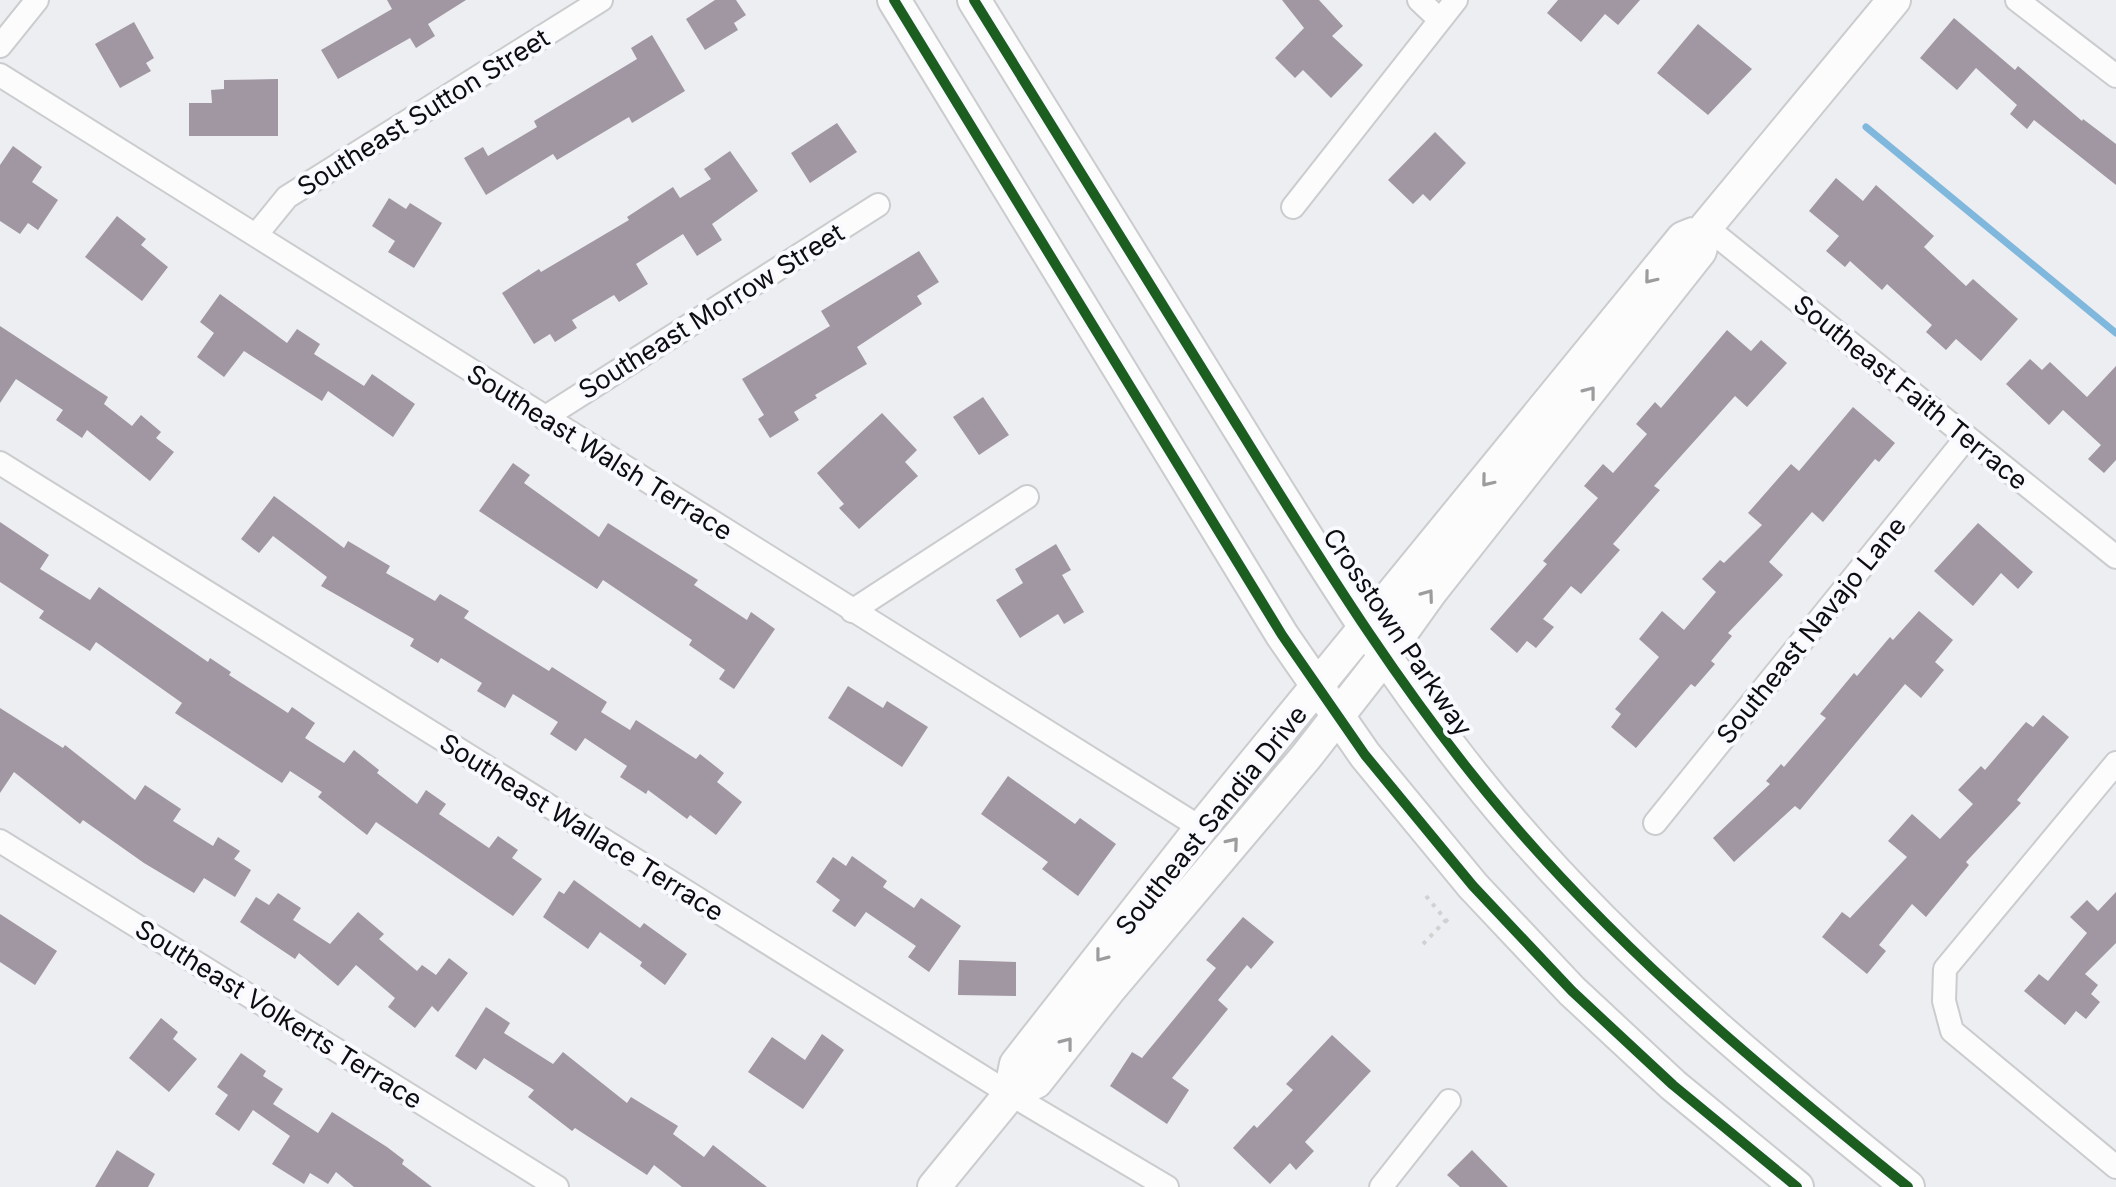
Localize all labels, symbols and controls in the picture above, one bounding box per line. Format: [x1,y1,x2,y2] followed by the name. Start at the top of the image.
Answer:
[291,22,555,202] street label: Southeast Sutton Street
[573,217,849,405] street label: Southeast Morrow Street
[1645,269,1660,283] one-way arrow
[1788,288,2034,496] street label: Southeast Faith Terrace
[462,357,738,547] street label: Southeast Walsh Terrace
[1580,386,1594,401] one-way arrow
[1482,472,1496,487] one-way arrow
[1710,510,1912,750] street label: Southeast Navajo Lane
[1317,522,1479,742] street label: Crosstown Parkway
[1418,590,1433,604] one-way arrow
[1109,699,1313,941] street label: Southeast Sandia Drive
[434,727,730,927] street label: Southeast Wallace Terrace
[1223,838,1238,853] one-way arrow
[130,913,428,1115] street label: Southeast Volkerts Terrace
[1096,947,1111,961] one-way arrow
[1057,1037,1071,1052] one-way arrow

